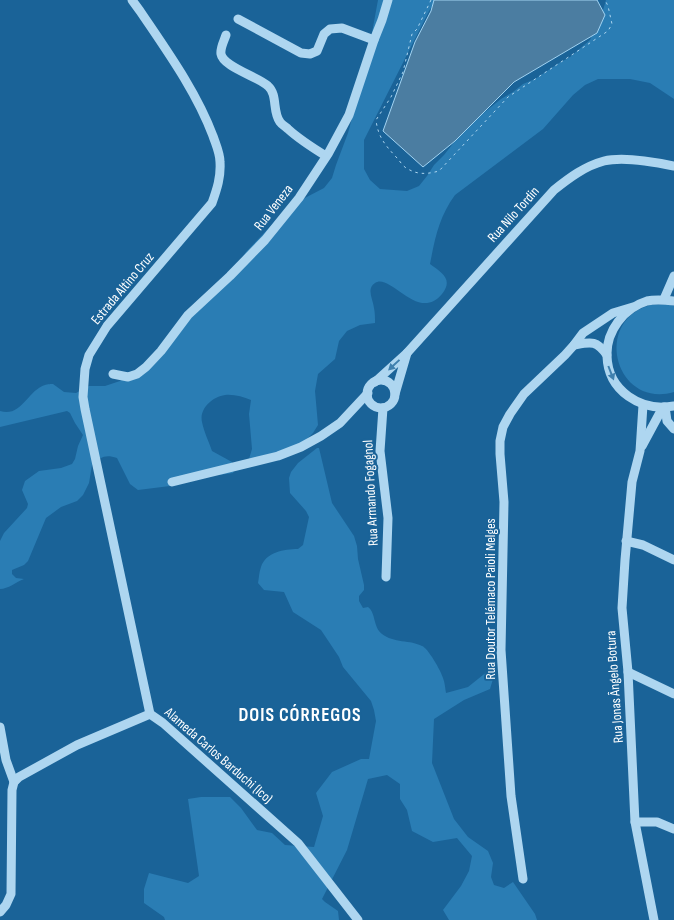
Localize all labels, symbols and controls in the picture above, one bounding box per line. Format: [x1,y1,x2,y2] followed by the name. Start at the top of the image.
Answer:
[250,181,297,234] street label: Rua Veneza
[484,183,543,246] street label: Rua Nilo Tordin
[87,249,158,328] street label: Estrada Altino Cruz
[388,359,400,371] one-way arrow
[608,366,616,381] one-way arrow
[359,440,382,546] street label: Rua Armando Fogagnol
[482,518,499,680] street label: Rua Doutor Telémaco Paioli Melges
[602,630,627,744] street label: Rua Jonas Ângelo Botura
[160,703,276,807] street label: Alameda Carlos Barduchi (Ico)
[238,704,362,727] district label: DOIS CÓRREGOS

